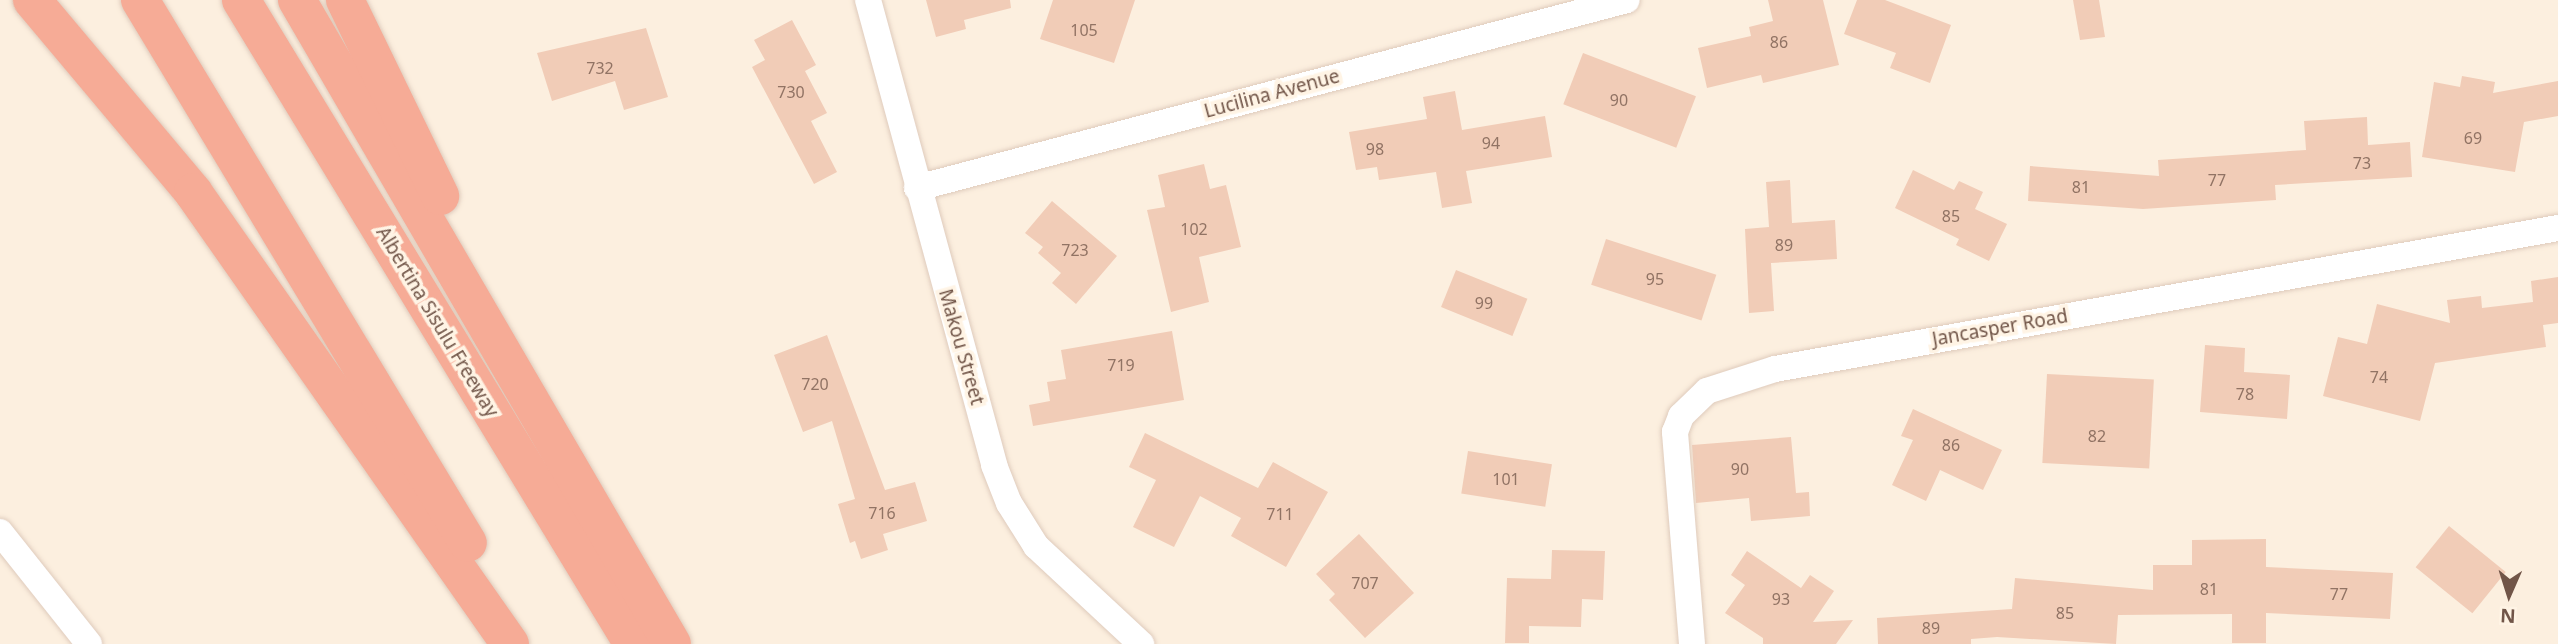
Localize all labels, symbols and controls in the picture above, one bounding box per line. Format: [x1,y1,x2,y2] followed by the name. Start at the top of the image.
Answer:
[1070,20,1098,40] house number: 105
[1770,32,1788,52] house number: 86
[586,58,614,78] house number: 732
[1202,65,1342,123] street label: Lucilina Avenue
[777,82,805,102] house number: 730
[1610,90,1628,110] house number: 90
[2464,128,2482,148] house number: 69
[1482,133,1500,153] house number: 94
[1366,139,1384,159] house number: 98
[2353,153,2371,173] house number: 73
[2208,170,2226,190] house number: 77
[2072,177,2090,197] house number: 81
[1942,206,1960,226] house number: 85
[1180,219,1208,239] house number: 102
[371,223,503,421] street label: Albertina Sisulu Freeway
[1775,235,1793,255] house number: 89
[1061,240,1089,260] house number: 723
[1646,269,1664,289] house number: 95
[934,287,988,407] street label: Makou Street
[1475,293,1493,313] house number: 99
[1930,305,2070,351] street label: Jancasper Road
[1107,355,1135,375] house number: 719
[2370,367,2388,387] house number: 74
[801,374,829,394] house number: 720
[2236,384,2254,404] house number: 78
[2088,426,2106,446] house number: 82
[1942,435,1960,455] house number: 86
[1731,459,1749,479] house number: 90
[1492,469,1520,489] house number: 101
[868,503,896,523] house number: 716
[1266,504,1294,524] house number: 711
[2474,560,2544,630] north arrow
[1351,573,1379,593] house number: 707
[2200,579,2218,599] house number: 81
[2330,584,2348,604] house number: 77
[1772,589,1790,609] house number: 93
[2056,603,2074,623] house number: 85
[2500,603,2516,629] text: N
[1922,618,1940,638] house number: 89

